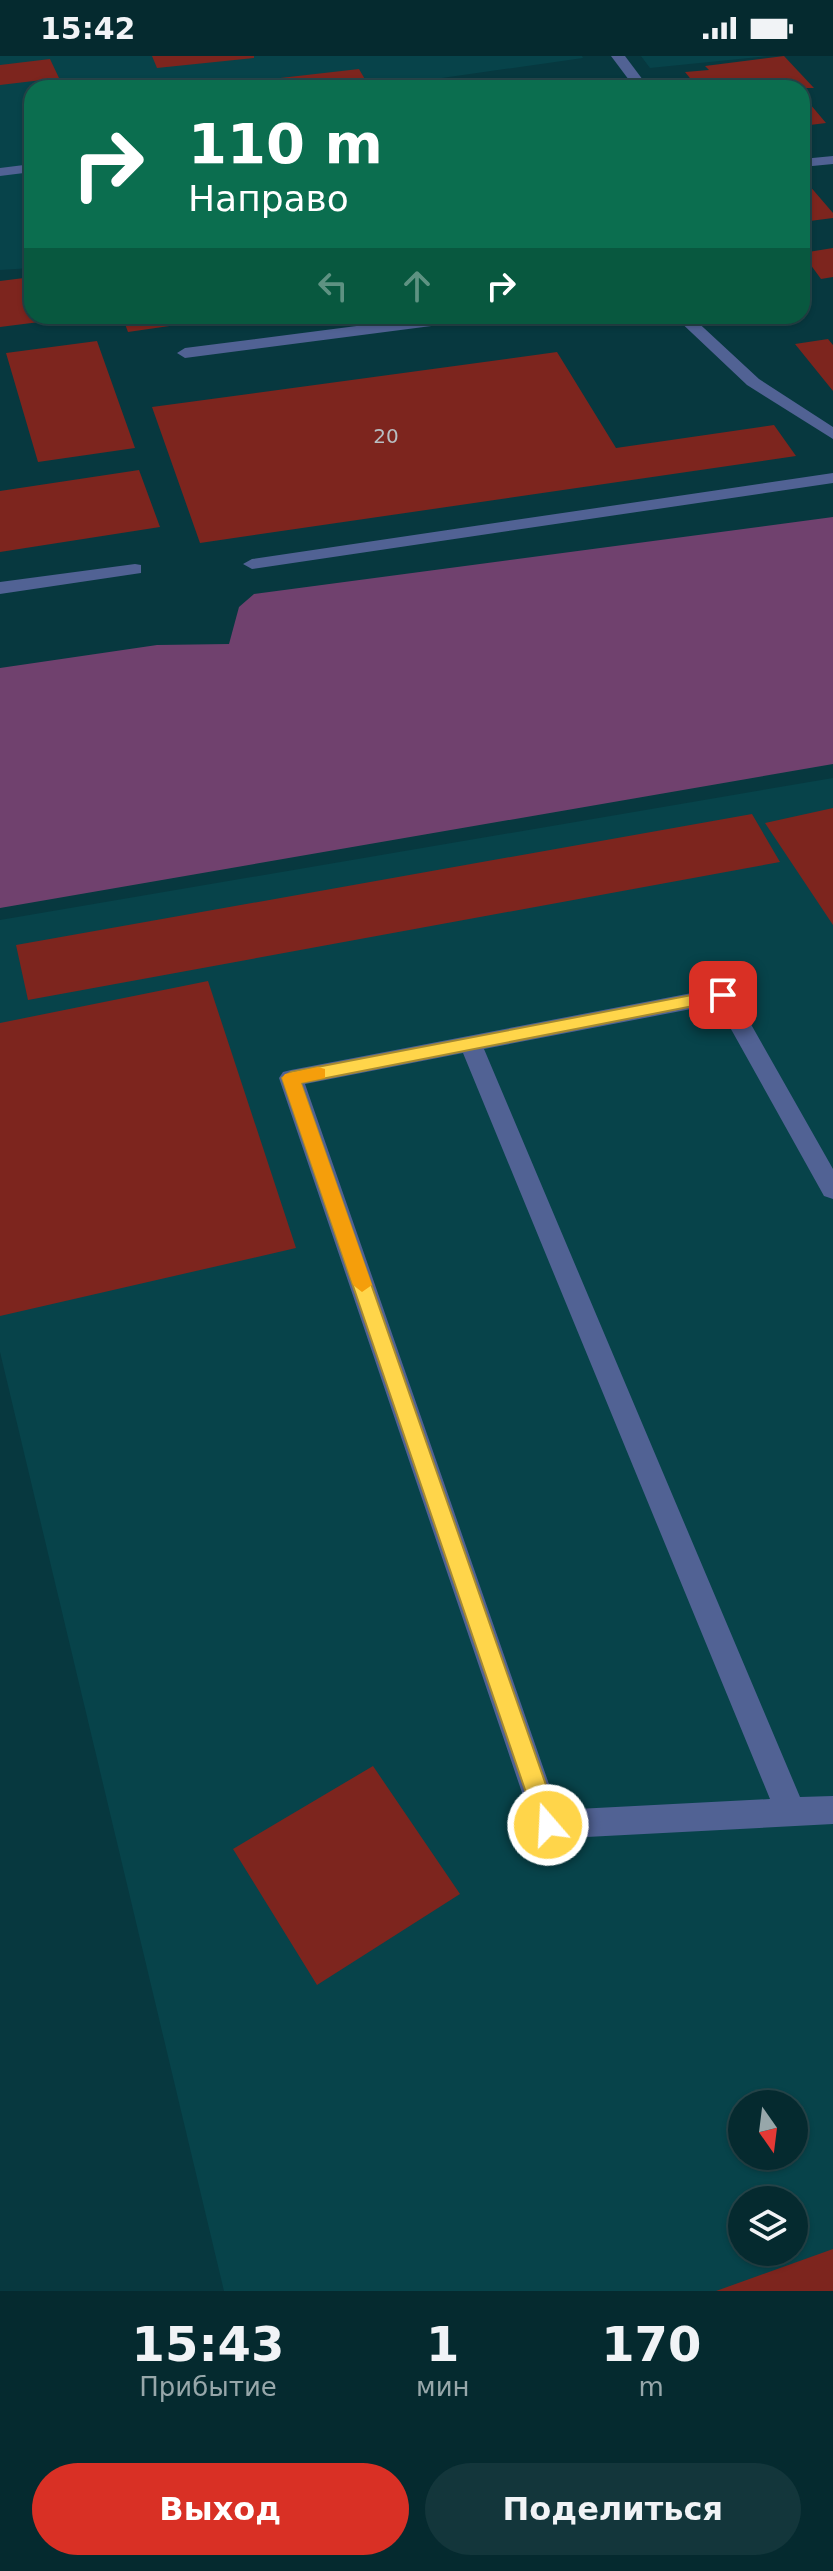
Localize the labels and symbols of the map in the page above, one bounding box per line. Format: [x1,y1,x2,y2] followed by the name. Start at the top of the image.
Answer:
[373,424,399,448] house number: 20
[689,961,757,1029] pin
[506,1783,590,1867] position arrow
[728,2090,808,2170] north arrow

